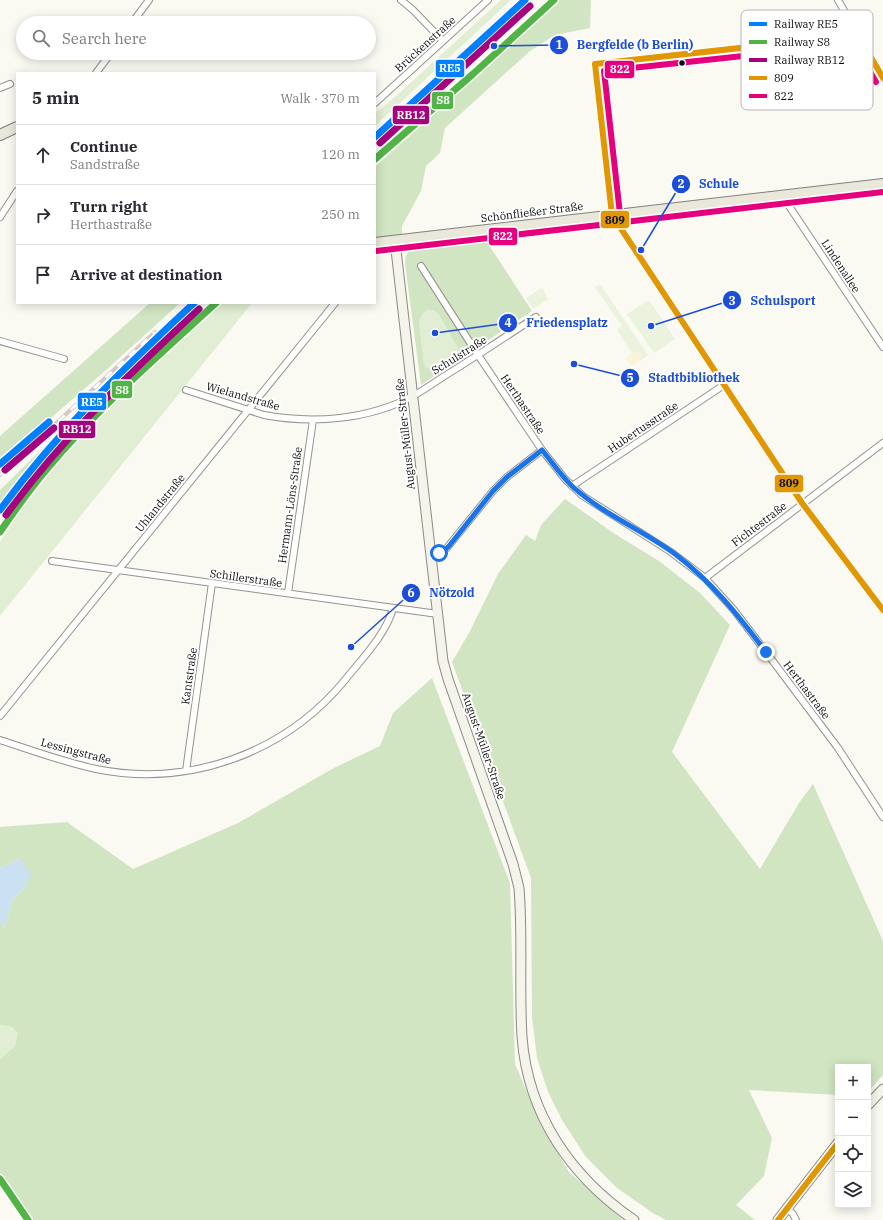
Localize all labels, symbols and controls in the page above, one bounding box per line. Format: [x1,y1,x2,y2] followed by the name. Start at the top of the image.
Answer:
[741,10,873,110] legend
[392,13,458,75] street label: Brückenstraße
[16,16,376,60] search box
[774,17,838,31] text: Railway RE5
[30,27,52,49] icon: search
[62,29,147,48] text: Search here
[549,33,702,57] callout: Bergfelde (b Berlin)
[774,35,830,49] text: Railway S8
[555,37,563,52] text: 1
[577,37,693,52] text: Bergfelde (b Berlin)
[774,53,845,67] text: Railway RB12
[677,58,687,68] unlabelled marker
[435,59,465,78] line badge: RE5
[604,60,635,79] line badge: 822
[439,61,461,75] text: RE5
[610,62,630,76] text: 822
[774,71,794,85] text: 809
[32,87,80,109] text: 5 min
[774,89,794,103] text: 822
[281,90,360,107] text: Walk · 370 m
[431,91,454,110] line badge: S8
[436,93,450,107] text: S8
[392,105,430,125] line badge: RB12
[396,108,426,122] text: RB12
[70,137,137,156] text: Continue
[32,144,54,166] icon: ahead
[321,146,360,163] text: 120 m
[70,156,140,173] text: Sandstraße
[671,172,747,196] callout: Schule
[677,176,685,191] text: 2
[699,176,739,191] text: Schule
[70,197,148,216] text: Turn right
[480,199,584,225] street label: Schönfließer Straße
[32,204,54,226] icon: right
[321,206,360,223] text: 250 m
[600,210,630,229] line badge: 809
[605,213,625,227] text: 809
[70,216,152,233] text: Herthastraße
[488,227,518,246] line badge: 822
[493,229,513,243] text: 822
[819,237,864,295] street label: Lindenallee
[32,264,54,286] icon: arrive
[70,265,222,284] text: Arrive at destination
[722,288,823,312] callout: Schulsport
[728,293,736,308] text: 3
[751,293,816,308] text: Schulsport
[498,311,615,335] callout: Friedensplatz
[504,315,512,330] text: 4
[526,315,608,330] text: Friedensplatz
[429,333,489,377] street label: Schulstraße
[620,366,747,390] callout: Stadtbibliothek
[626,370,634,385] text: 5
[648,370,740,385] text: Stadtbibliothek
[498,371,548,437] street label: Herthastraße
[392,377,418,491] street label: August-Müller-Straße
[205,379,281,413] street label: Wielandstraße
[111,380,133,399] line badge: S8
[115,383,129,397] text: S8
[77,392,107,411] line badge: RE5
[81,395,103,409] text: RE5
[605,398,681,456] street label: Hubertusstraße
[58,420,96,439] line badge: RB12
[62,422,92,436] text: RB12
[275,446,305,564] street label: Hermann-Löns-Straße
[132,471,188,535] street label: Uhlandstraße
[774,474,804,493] line badge: 809
[779,476,799,490] text: 809
[729,499,789,549] street label: Fichtestraße
[430,544,448,562] route start
[209,566,283,590] street label: Schillerstraße
[401,581,483,605] callout: Nötzold
[407,585,415,600] text: 6
[429,585,475,600] text: Nötzold
[757,643,775,661] route end
[178,646,200,705] street label: Kantstraße
[781,658,833,722] street label: Herthastraße
[459,691,509,801] street label: August-Müller-Straße
[39,735,113,767] street label: Lessingstraße
[835,1064,871,1208] map controls
[835,1064,871,1100] button: +
[835,1100,871,1136] button: −
[835,1136,871,1172] button: locate
[835,1172,871,1208] button: layers

